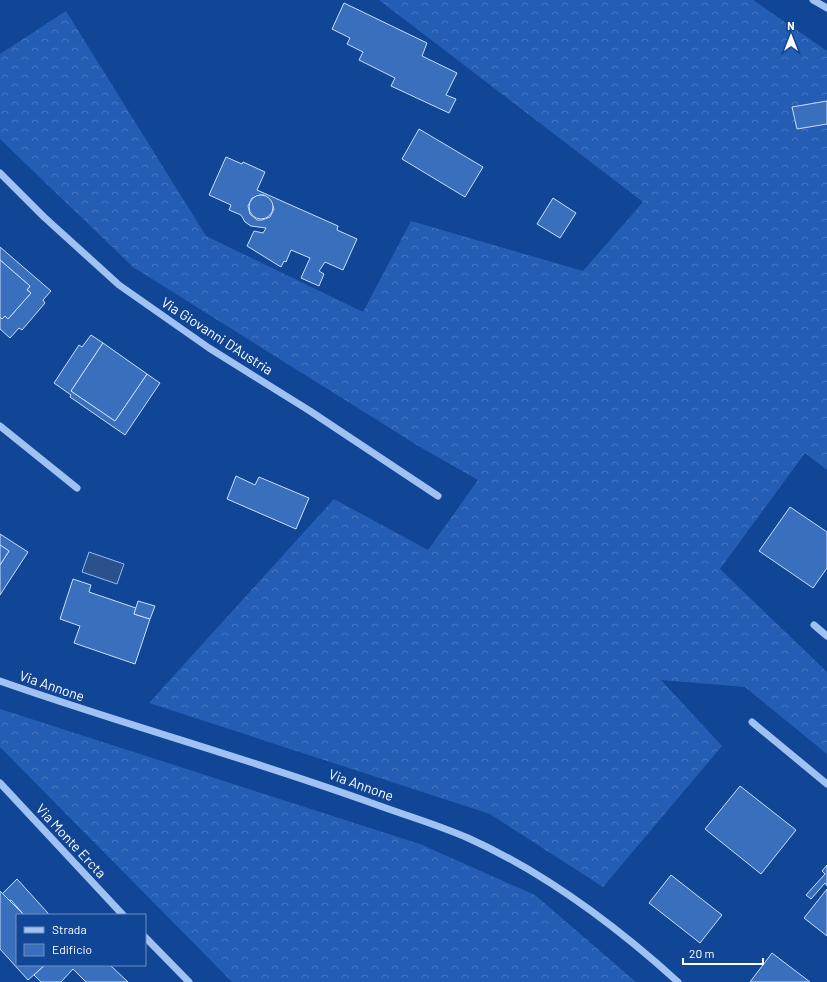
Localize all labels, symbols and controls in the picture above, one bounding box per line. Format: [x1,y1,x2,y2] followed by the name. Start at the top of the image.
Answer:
[771,16,811,56] north arrow
[787,19,795,32] text: N
[158,293,276,378] street label: Via Giovanni D'Austria
[17,666,87,705] street label: Via Annone
[326,765,396,804] street label: Via Annone
[33,800,110,881] street label: Via Monte Ercta
[16,914,146,966] legend
[52,922,87,936] text: Strada
[683,940,763,966] scale bar
[52,942,92,956] text: Edificio
[689,946,715,960] text: 20 m

